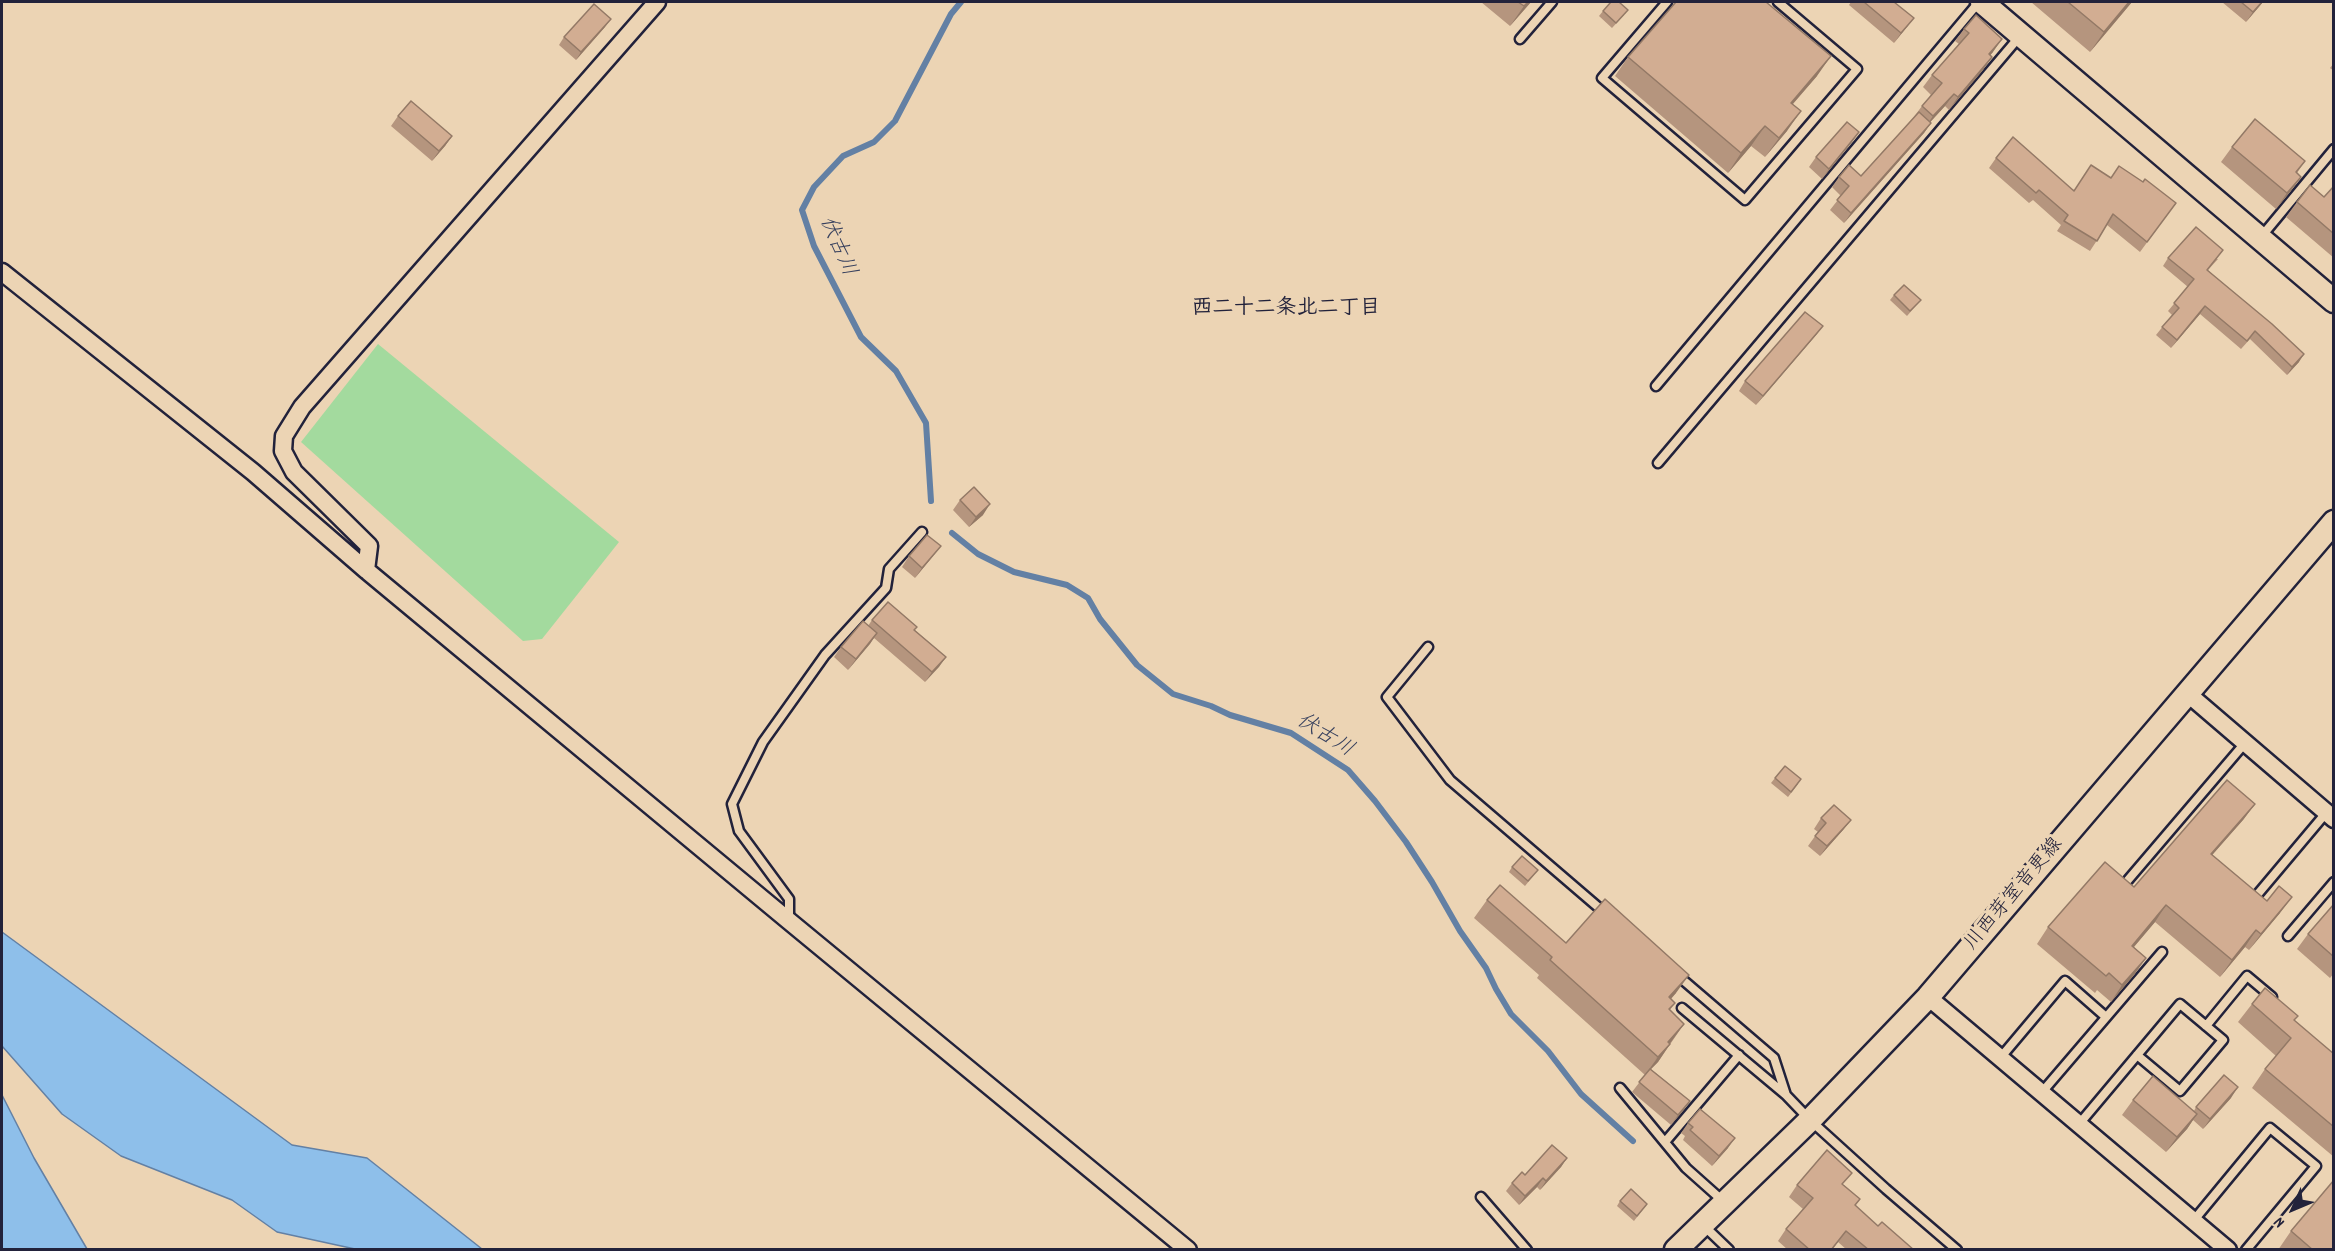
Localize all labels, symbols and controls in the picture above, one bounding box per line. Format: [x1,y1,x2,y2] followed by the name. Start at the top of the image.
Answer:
[812,213,860,281] water label: 伏古川
[1192,297,1380,323] district label: 西二十二条北二丁目
[1291,710,1357,764] water label: 伏古川
[1961,834,2069,956] street label: 川西芽室音更線
[2263,1179,2323,1239] north arrow
[2269,1211,2291,1233] text: N

